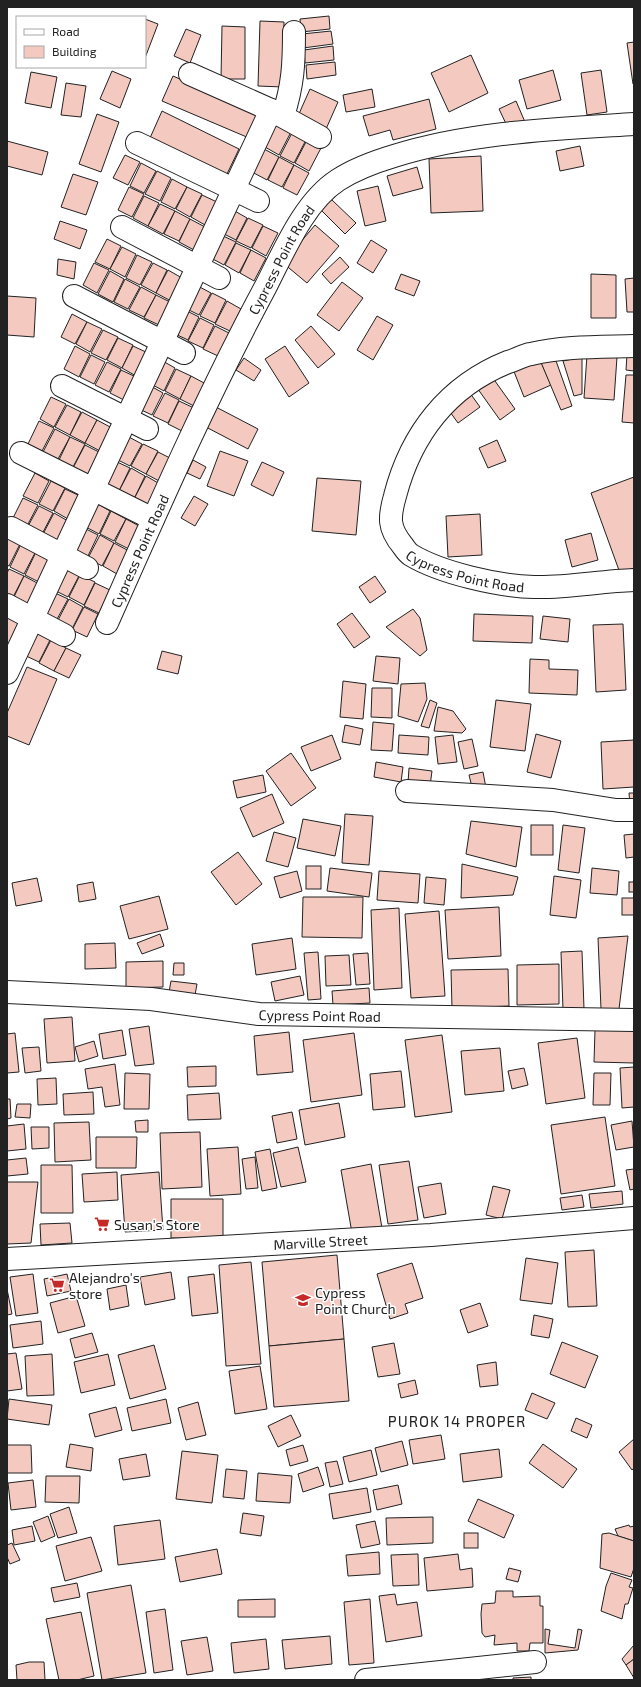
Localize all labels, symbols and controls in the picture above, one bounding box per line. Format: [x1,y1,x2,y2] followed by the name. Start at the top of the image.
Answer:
[16,16,146,68] legend
[52,24,80,38] text: Road
[52,44,97,58] text: Building
[244,201,317,317] street label: Cypress Point Road
[106,492,172,610] street label: Cypress Point Road
[403,546,525,595] street label: Cypress Point Road
[259,1005,381,1024] street label: Cypress Point Road
[93,1215,111,1233] supermarket icon: Susan's Store
[114,1216,200,1233] place label: Susan's Store
[273,1230,368,1252] street label: Marville Street
[69,1269,140,1302] place label: Alejandro's store
[48,1276,66,1294] supermarket icon: Alejandro's store
[315,1284,396,1317] place label: Cypress Point Church
[294,1291,312,1309] school or university icon: Cypress Point Church
[388,1412,526,1430] district label: PUROK 14 PROPER

